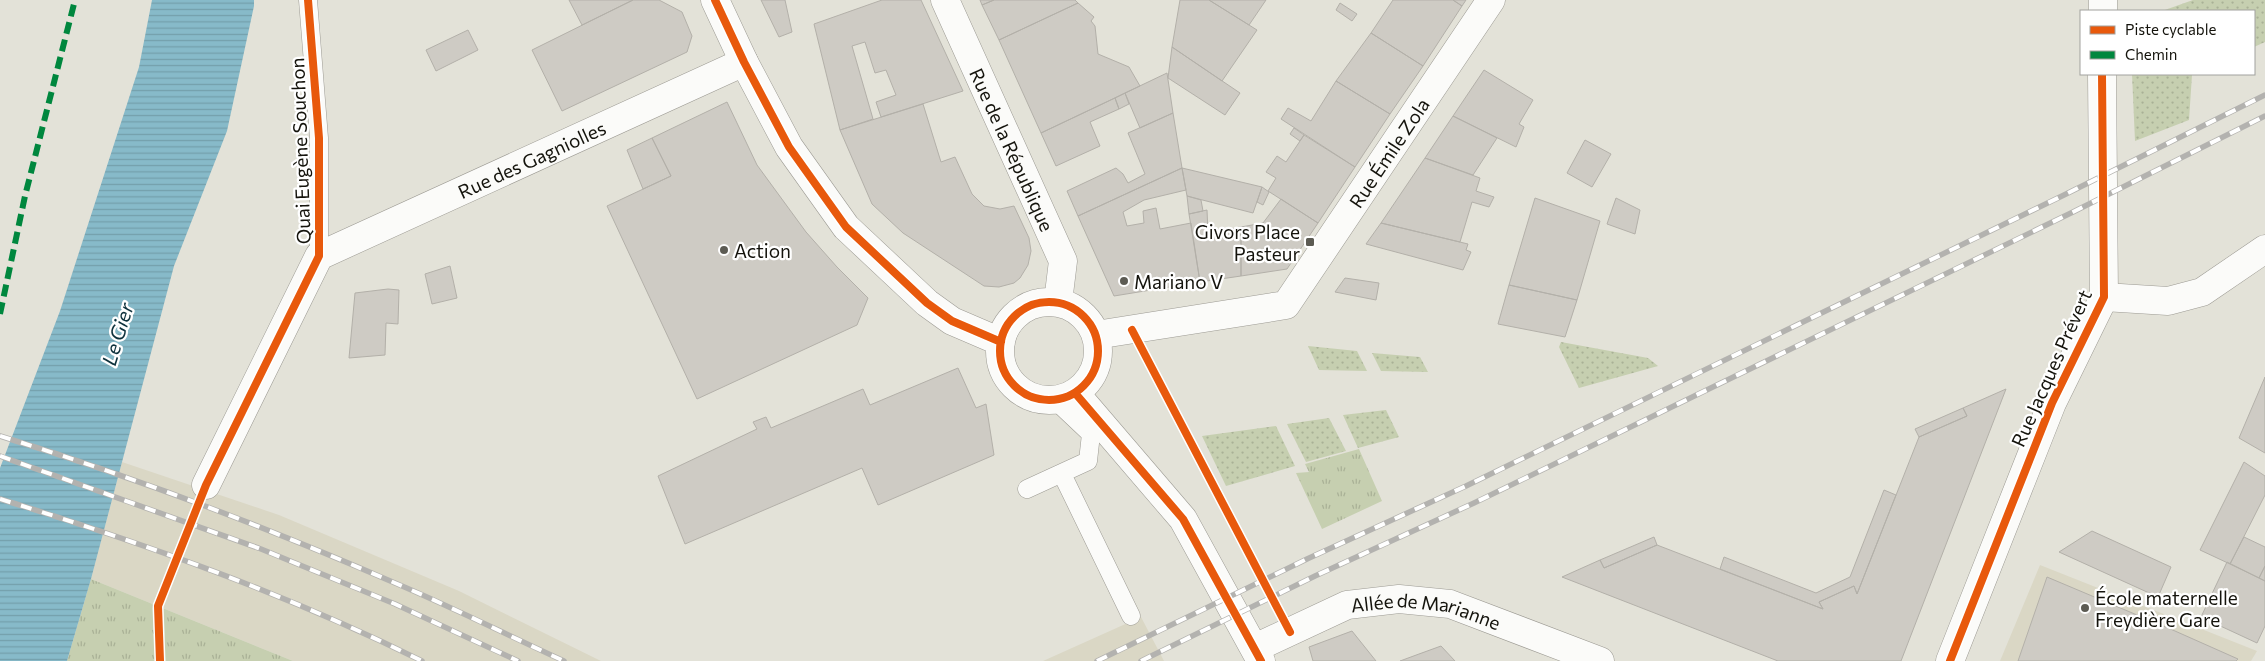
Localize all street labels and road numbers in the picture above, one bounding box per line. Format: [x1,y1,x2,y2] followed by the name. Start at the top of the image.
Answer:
[285,57,315,245] street label: Quai Eugène Souchon
[966,64,1059,235] street label: Rue de la République
[1343,93,1433,212] street label: Rue Émile Zola
[454,115,609,203] street label: Rue des Gagniolles
[2006,286,2096,450] street label: Rue Jacques Prévert
[1349,587,1504,634] street label: Allée de Marianne

